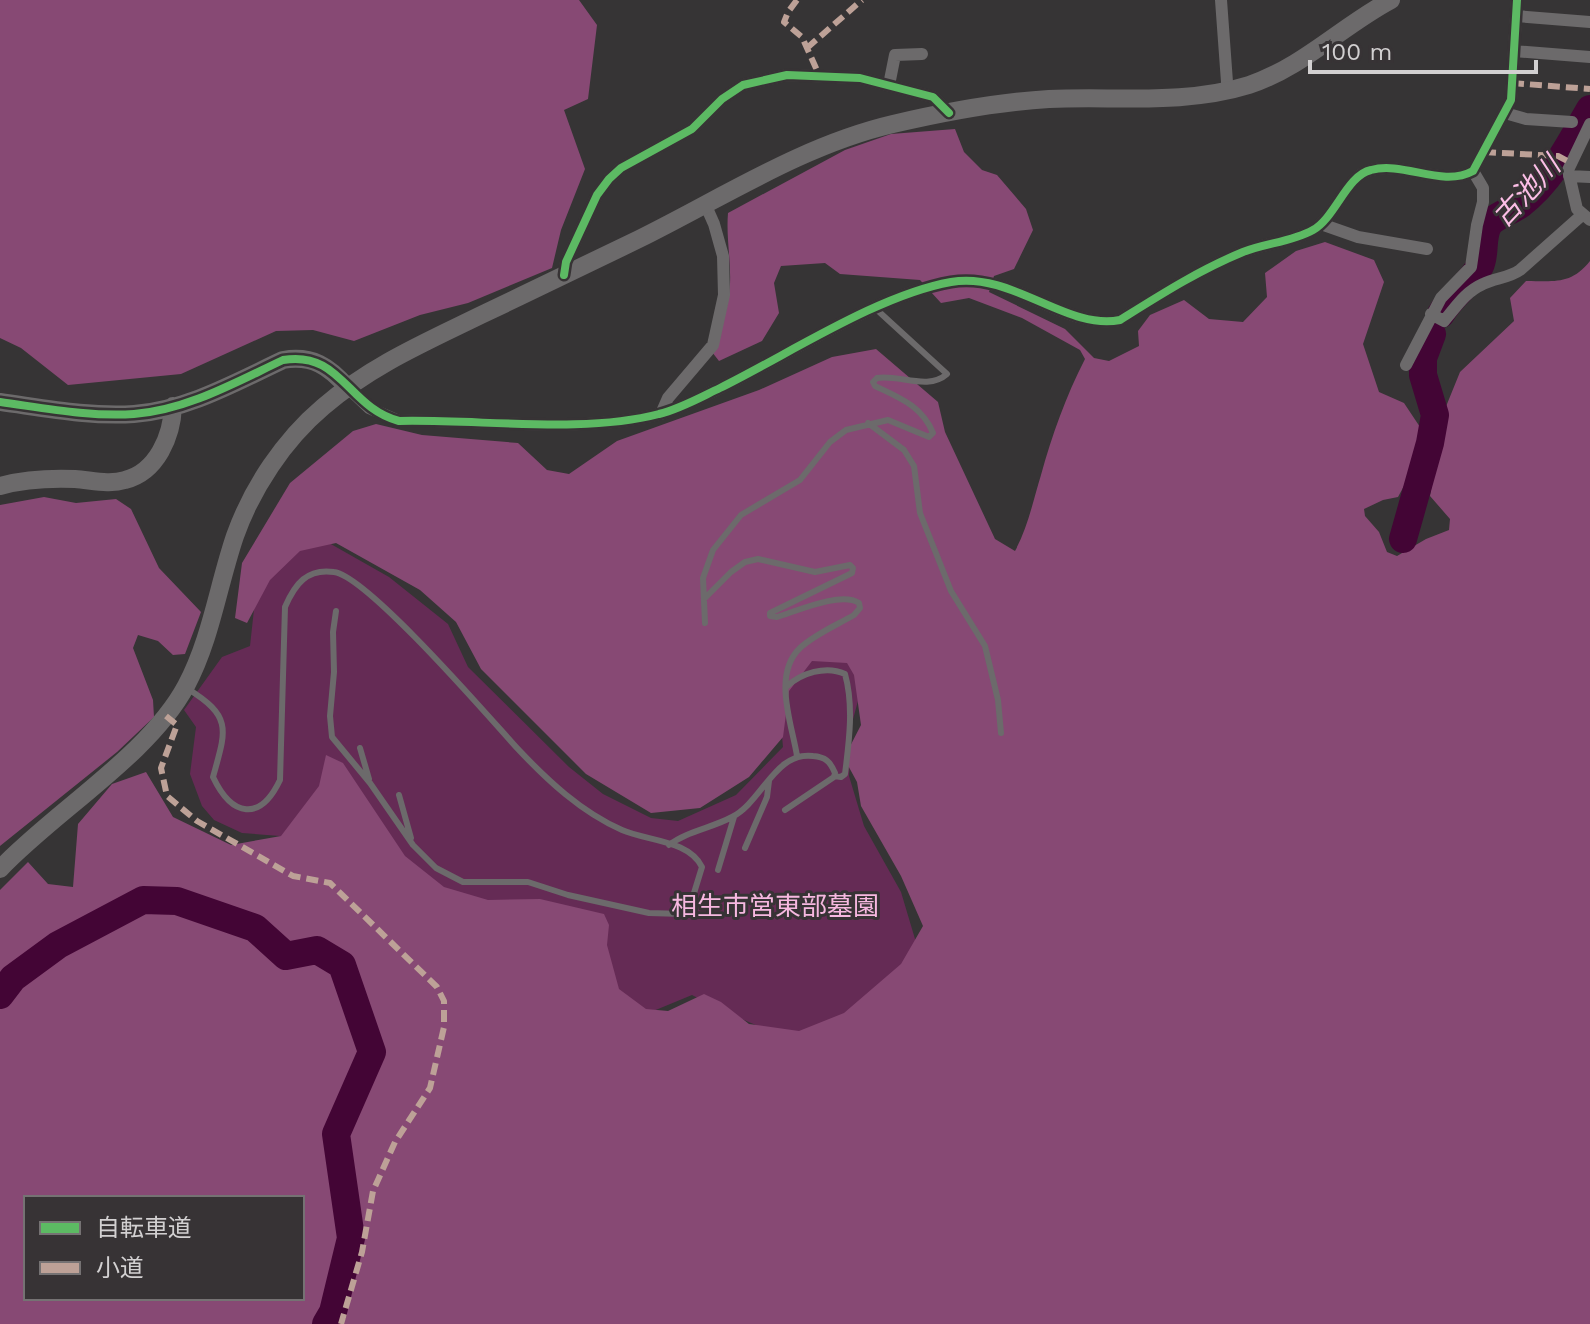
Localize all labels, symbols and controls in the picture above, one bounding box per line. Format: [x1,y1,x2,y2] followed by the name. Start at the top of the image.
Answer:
[1310,24,1536,74] scale bar
[1322,38,1392,66] text: 100 m
[1486,147,1569,233] water label: 古池川
[671,891,879,921] park label: 相生市営東部墓園
[24,1196,304,1300] legend
[96,1214,192,1242] text: 自転車道
[96,1254,144,1282] text: 小道

